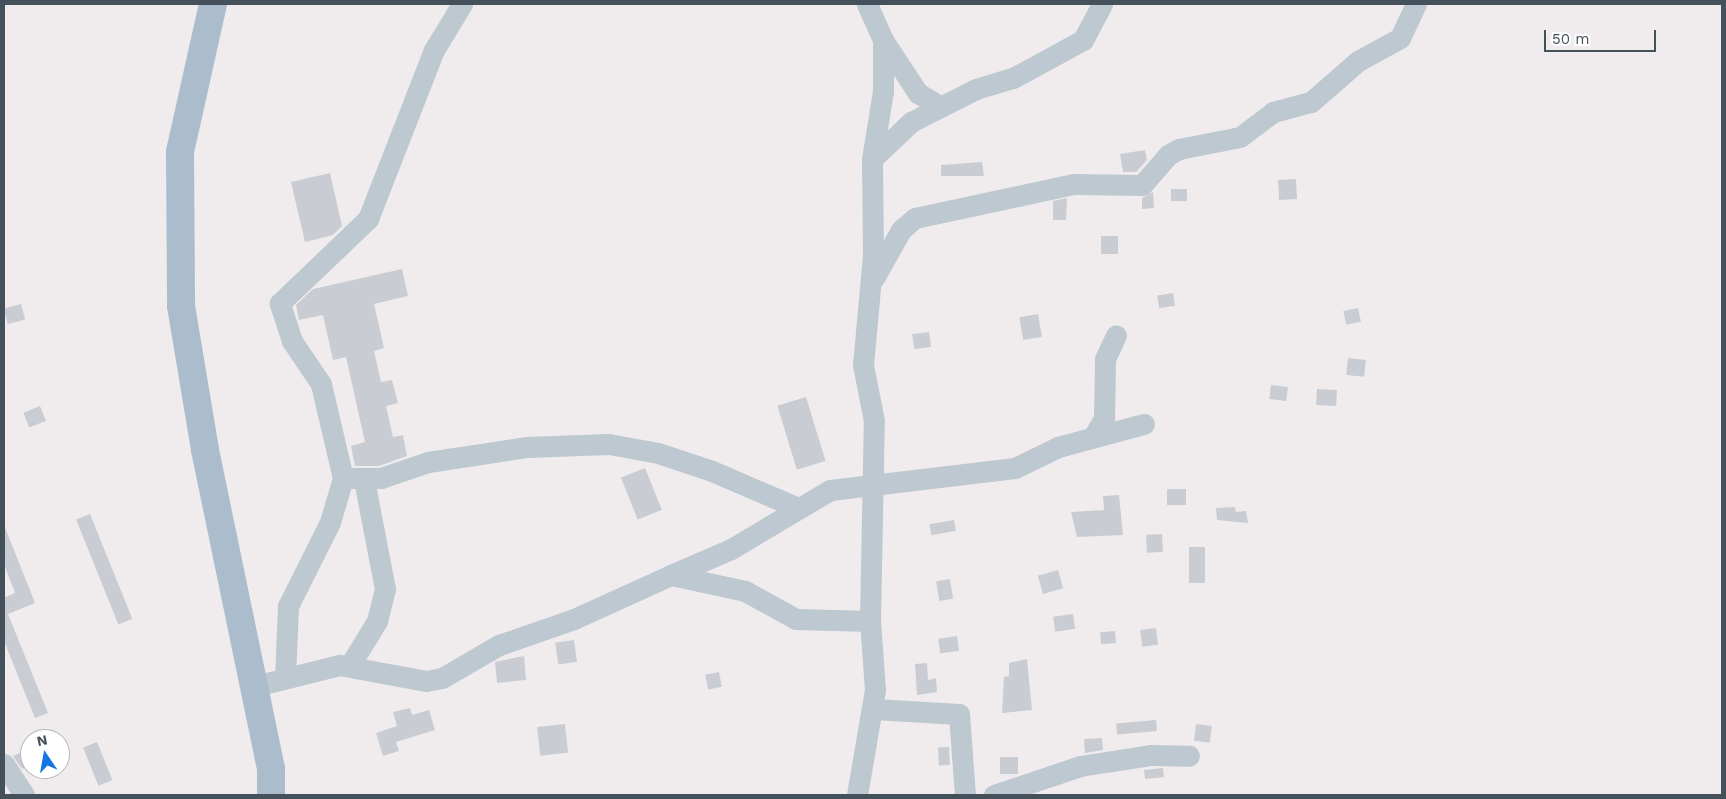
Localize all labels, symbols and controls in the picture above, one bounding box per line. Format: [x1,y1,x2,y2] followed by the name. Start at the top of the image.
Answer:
[1546,20,1658,52] scale bar
[1552,30,1589,48] text: 50 m
[20,729,70,779] north arrow
[35,731,49,749] text: N

